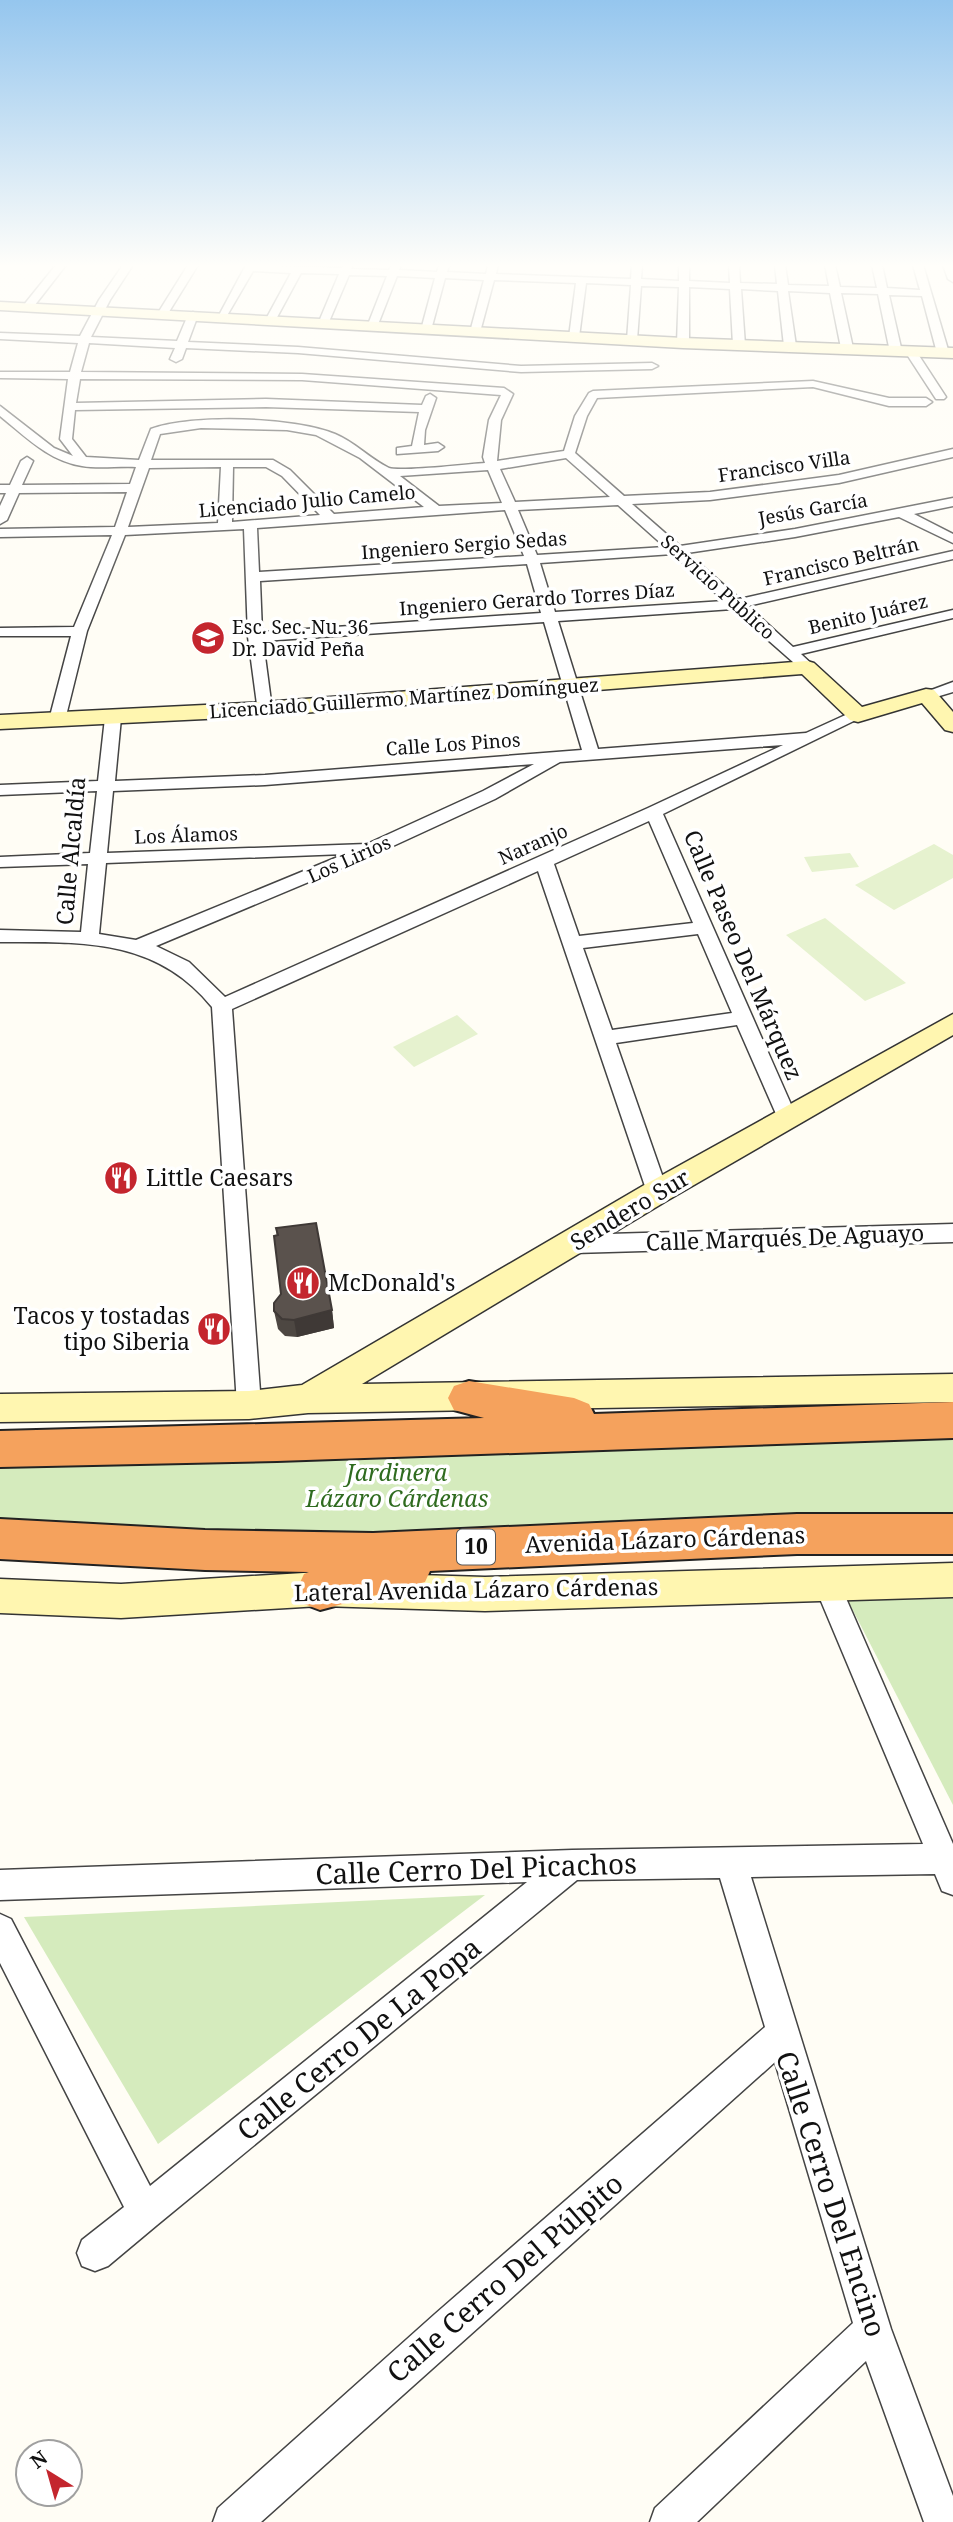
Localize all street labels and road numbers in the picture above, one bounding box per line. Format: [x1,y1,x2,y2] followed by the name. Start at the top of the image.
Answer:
[716,444,852,488] street label: Francisco Villa
[198,479,416,523] street label: Licenciado Julio Camelo
[755,487,870,532] street label: Jesús García
[360,525,568,565] street label: Ingeniero Sergio Sedas
[655,529,781,645] street label: Servicio Público
[761,530,921,592] street label: Francisco Beltrán
[398,576,676,622] street label: Ingeniero Gerardo Torres Díaz
[806,588,930,640] street label: Benito Juárez
[208,671,600,725] street label: Licenciado Guillermo Martínez Domínguez
[385,726,521,762] street label: Calle Los Pinos
[48,775,92,926] street label: Calle Alcaldía
[494,817,572,871] street label: Naranjo
[134,820,238,850] street label: Los Álamos
[677,825,811,1085] street label: Calle Paseo Del Márquez
[303,829,395,889] street label: Los Lirios
[564,1161,695,1257] street label: Sendero Sur
[645,1216,925,1258] street label: Calle Marqués De Aguayo
[524,1518,806,1560] street label: Avenida Lázaro Cárdenas
[457,1530,495,1564] road number: 10
[294,1570,658,1608] street label: Lateral Avenida Lázaro Cárdenas
[315,1843,637,1893] street label: Calle Cerro Del Picachos
[228,1928,488,2149] street label: Calle Cerro De La Popa
[768,2046,896,2341] street label: Calle Cerro Del Encino
[378,2164,631,2390] street label: Calle Cerro Del Púlpito

